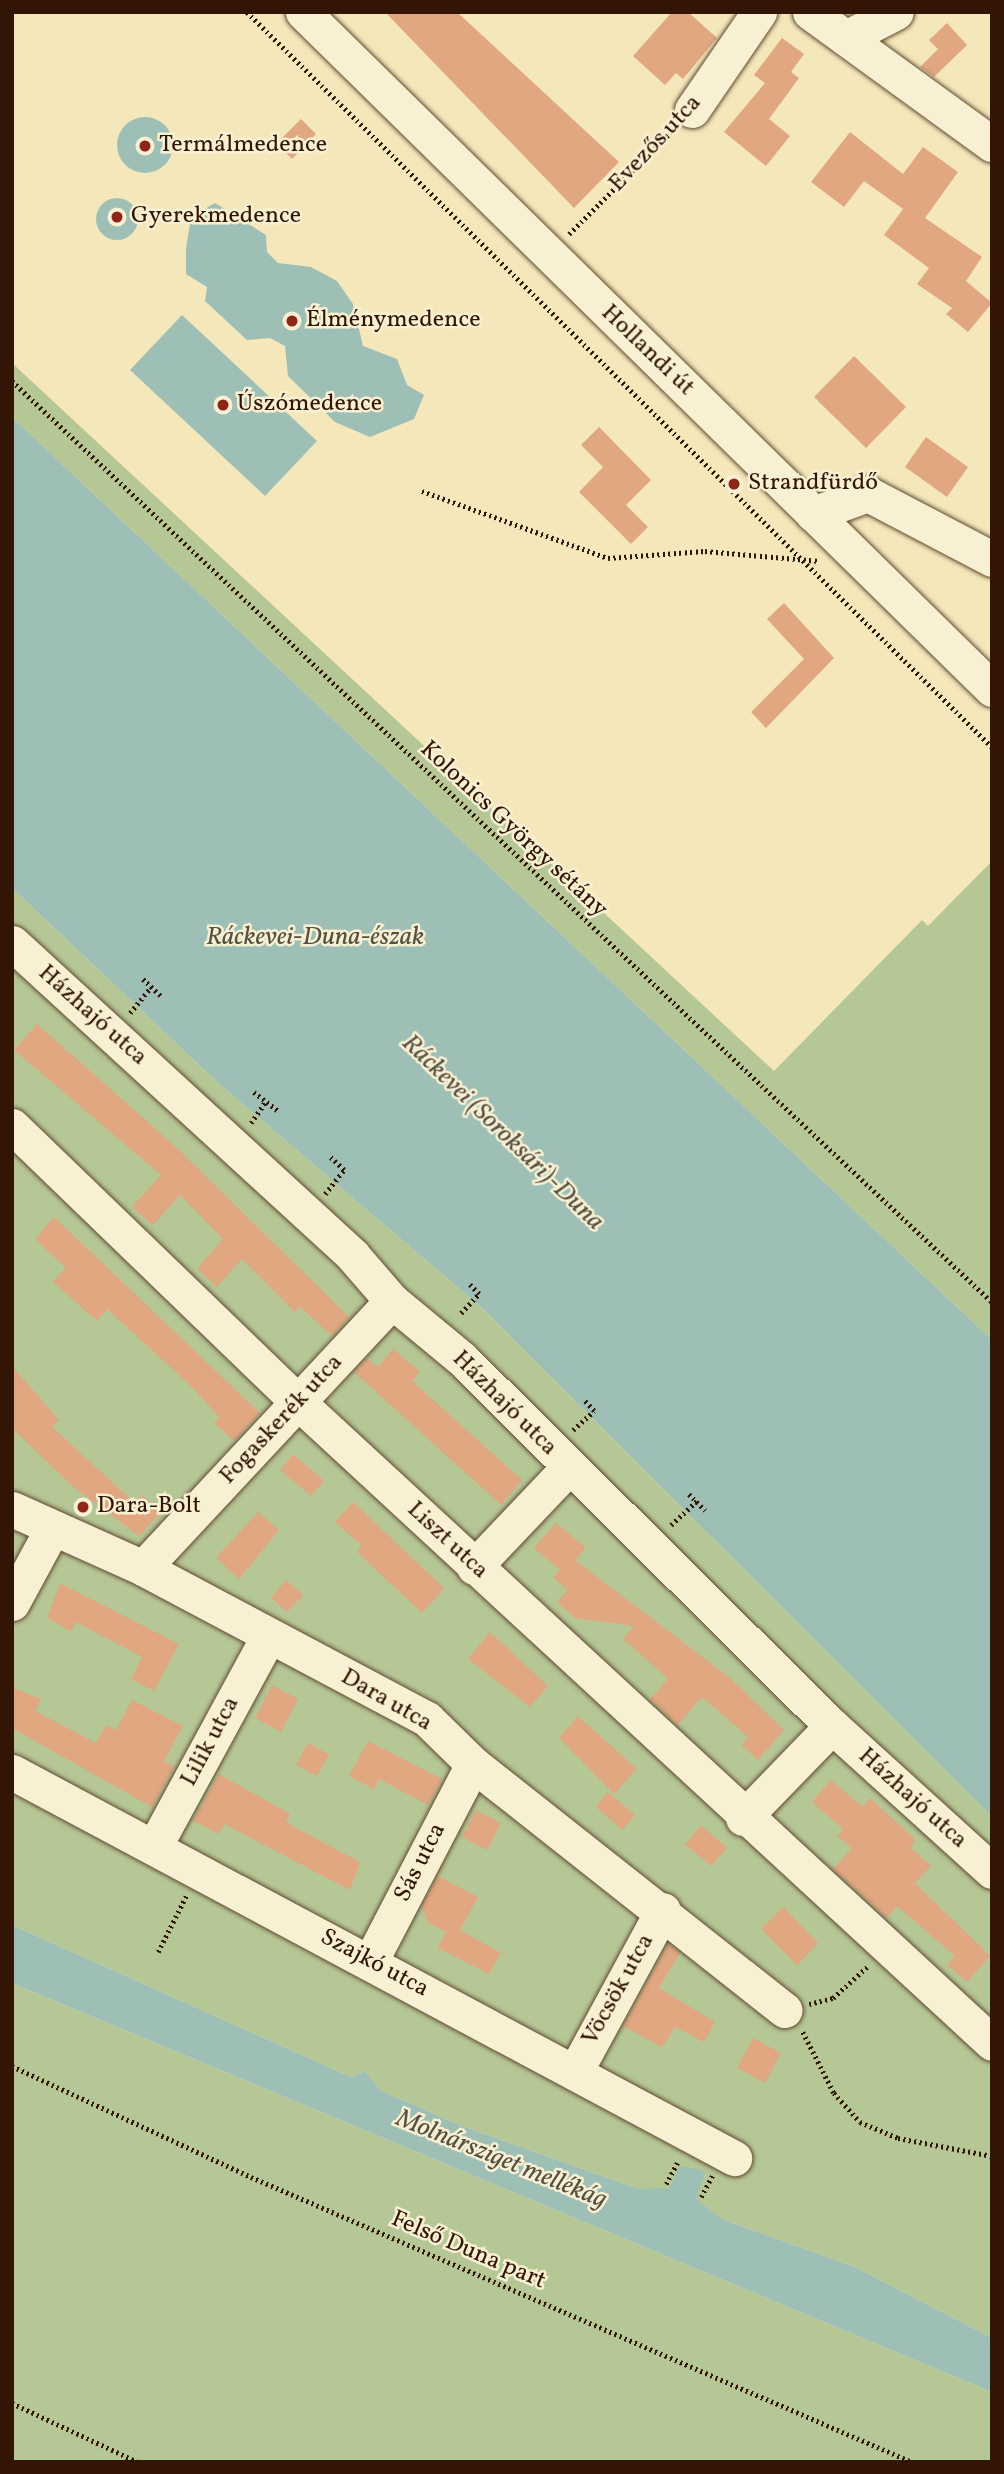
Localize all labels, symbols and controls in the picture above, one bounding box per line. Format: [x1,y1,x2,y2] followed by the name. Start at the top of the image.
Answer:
[604,89,708,199] street label: Evezős utca
[159,132,327,160] place label: Termálmedence
[137,138,153,154] marker: Termálmedence
[131,203,301,231] place label: Gyerekmedence
[109,209,125,225] marker: Gyerekmedence
[594,299,700,403] street label: Hollandi út
[306,307,481,335] place label: Élménymedence
[284,313,300,329] marker: Élménymedence
[237,391,382,419] place label: Úszómedence
[215,397,231,413] marker: Úszómedence
[748,470,878,498] place label: Strandfürdő
[726,476,742,492] marker: Strandfürdő
[413,735,613,925] street label: Kolonics György sétány
[206,922,424,954] water label: Ráckevei-Duna-észak
[31,959,153,1073] street label: Házhajó utca
[394,1028,610,1238] water label: Ráckevei (Soroksári)-Duna
[445,1345,563,1463] street label: Házhajó utca
[214,1349,350,1491] street label: Fogaskerék utca
[97,1493,201,1521] place label: Dara-Bolt
[400,1496,494,1586] street label: Liszt utca
[75,1499,91,1515] marker: Dara-Bolt
[335,1663,437,1739] street label: Dara utca
[175,1692,247,1792] street label: Lilik utca
[851,1742,973,1856] street label: Házhajó utca
[389,1819,453,1907] street label: Sás utca
[315,1923,433,2005] street label: Szajkó utca
[577,1929,661,2051] street label: Vöcsök utca
[391,2104,611,2216] water label: Molnársziget mellékág
[386,2206,550,2296] street label: Felső Duna part

